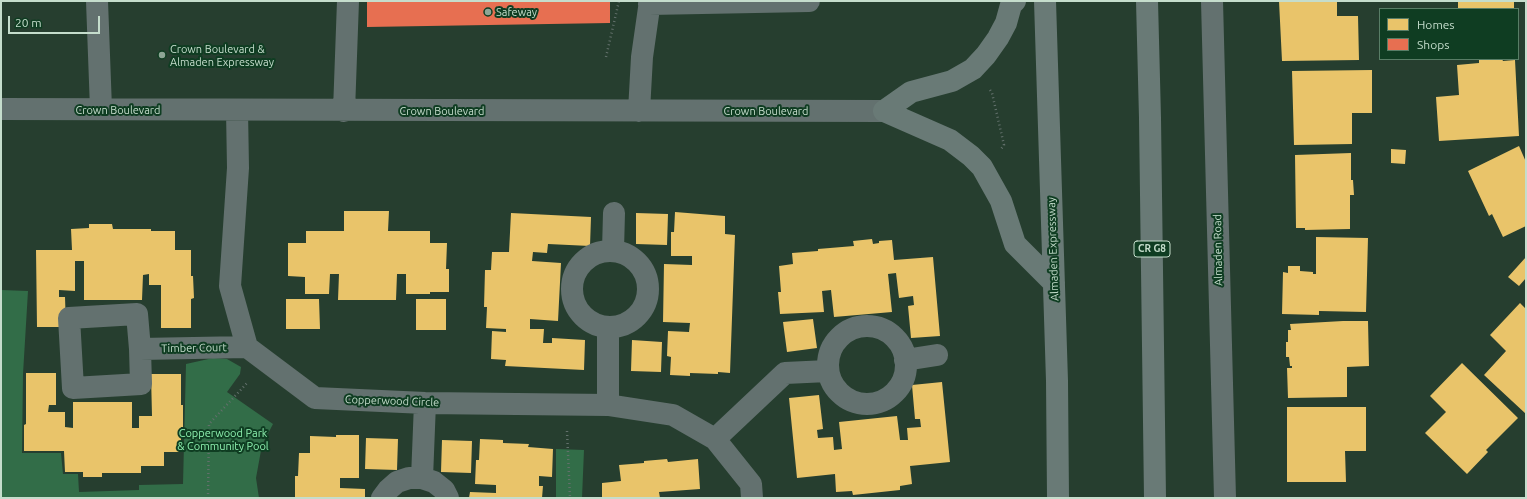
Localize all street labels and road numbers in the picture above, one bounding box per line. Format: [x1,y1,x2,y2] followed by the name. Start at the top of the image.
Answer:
[76,103,160,117] street label: Crown Boulevard
[400,104,484,118] street label: Crown Boulevard
[724,104,808,118] street label: Crown Boulevard
[1045,197,1061,301] street label: Almaden Expressway
[1211,214,1225,286] street label: Almaden Road
[1134,241,1170,257] road number: CR G8
[161,341,227,355] street label: Timber Court
[345,393,439,409] street label: Copperwood Circle

